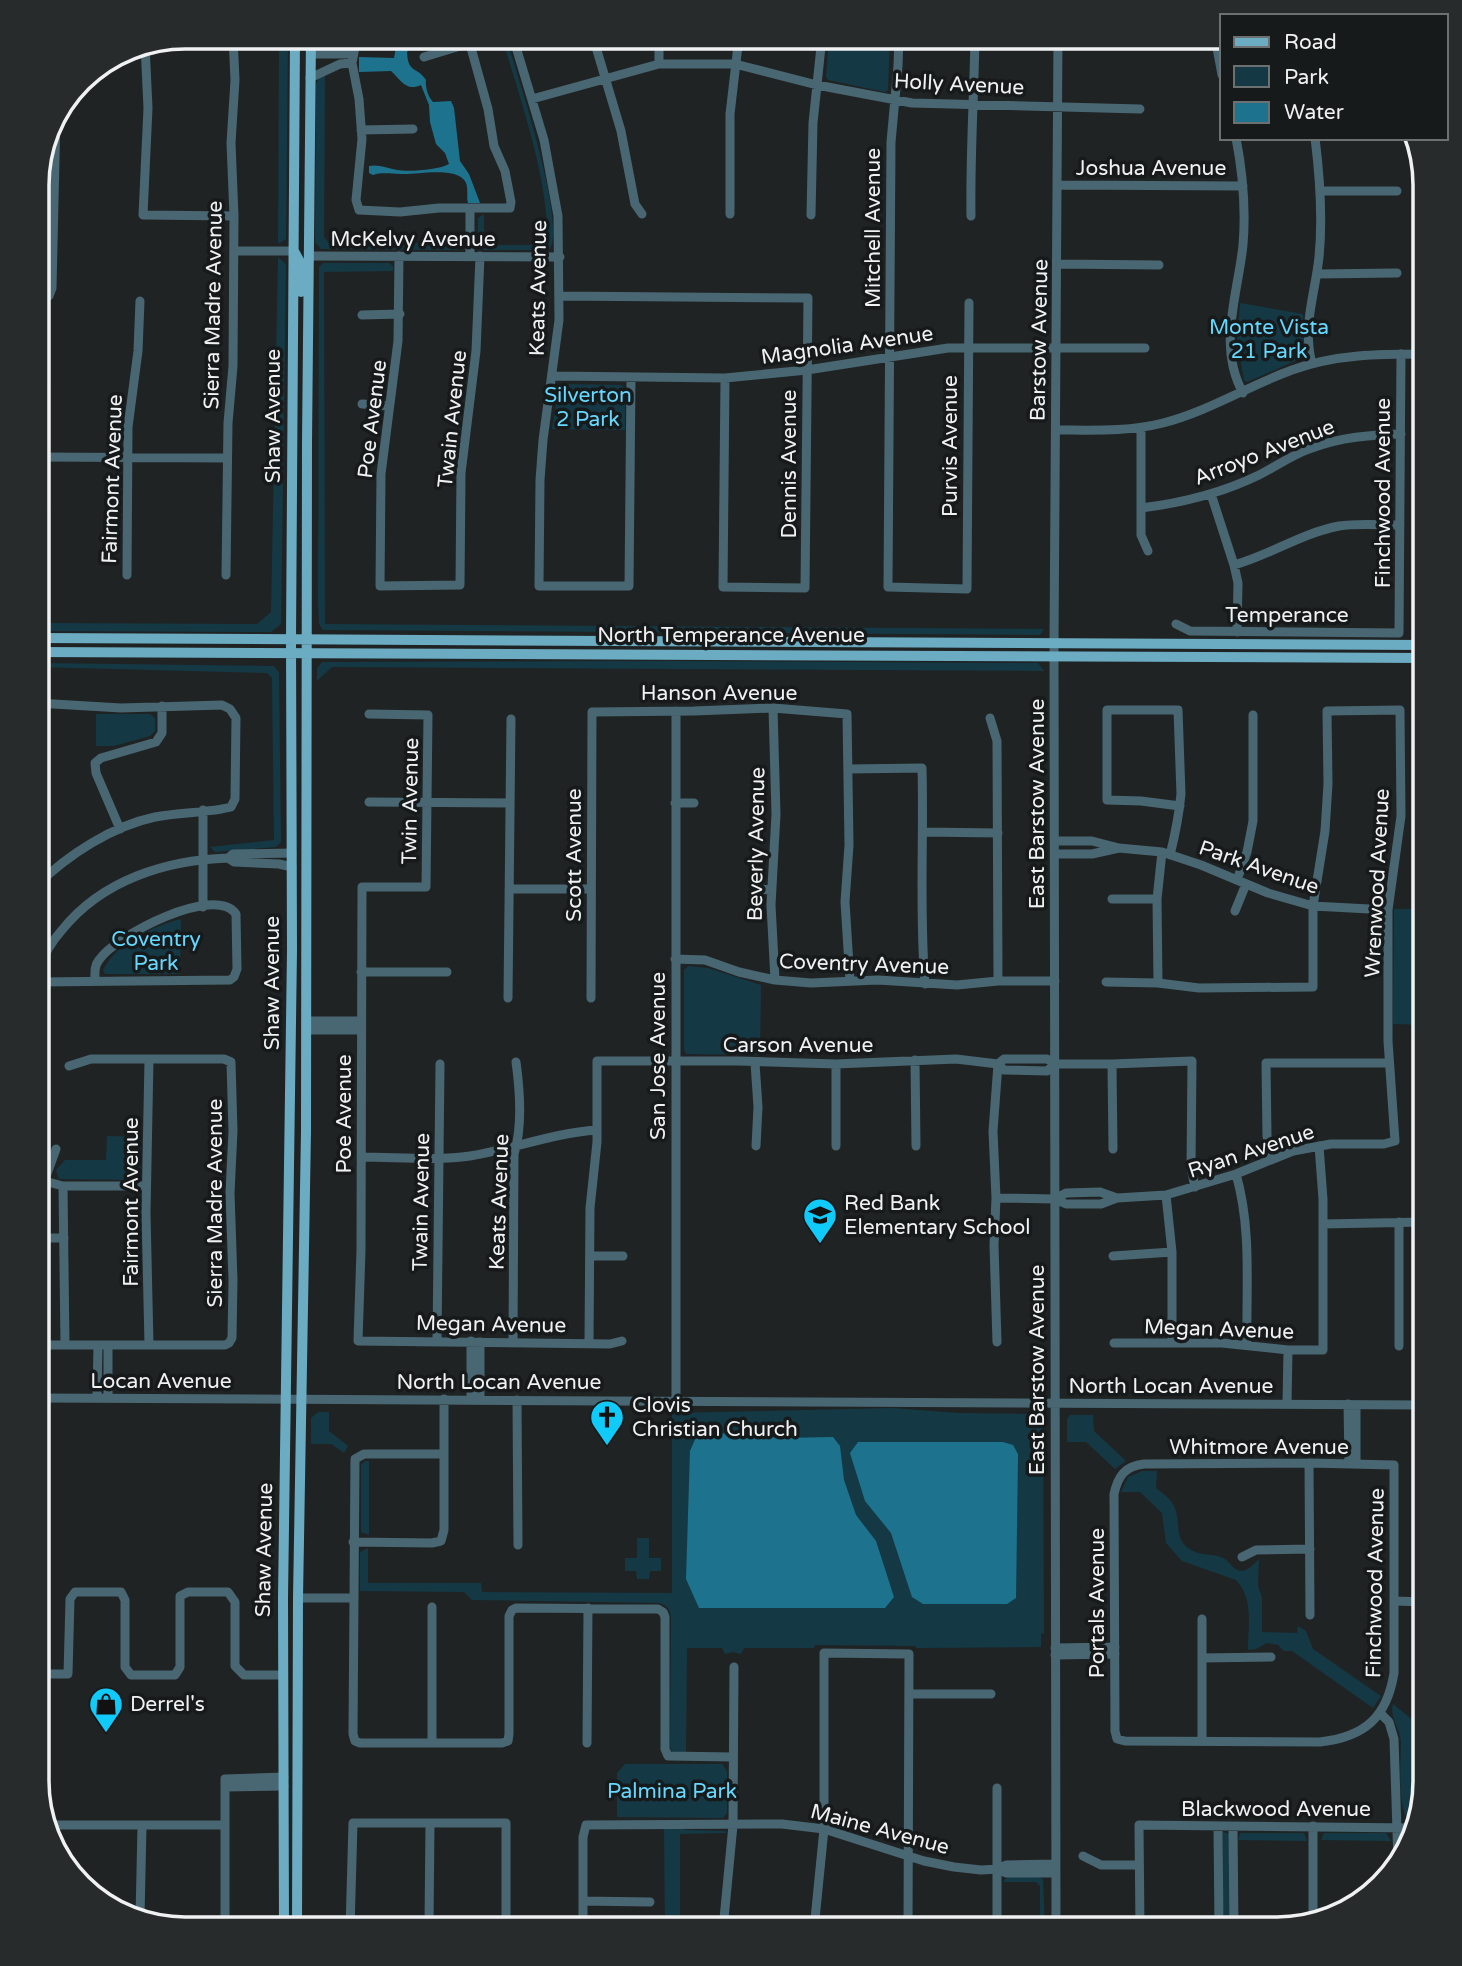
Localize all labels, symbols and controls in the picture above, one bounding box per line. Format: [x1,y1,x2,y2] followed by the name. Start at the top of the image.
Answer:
[1220,14,1448,140] legend
[1284,30,1337,55] text: Road
[1284,65,1329,90] text: Park
[893,69,1025,100] street label: Holly Avenue
[1284,100,1344,125] text: Water
[861,148,886,308] street label: Mitchell Avenue
[1076,156,1226,181] street label: Joshua Avenue
[199,200,228,410] street label: Sierra Madre Avenue
[525,220,552,356] street label: Keats Avenue
[330,227,496,252] street label: McKelvy Avenue
[1026,259,1053,421] street label: Barstow Avenue
[1209,315,1329,364] park label: Monte Vista 21 Park
[759,321,935,370] street label: Magnolia Avenue
[261,349,286,483] street label: Shaw Avenue
[433,349,472,489] street label: Twain Avenue
[353,358,392,480] street label: Poe Avenue
[938,375,963,517] street label: Purvis Avenue
[544,383,632,432] park label: Silverton 2 Park
[777,390,802,538] street label: Dennis Avenue
[97,394,128,564] street label: Fairmont Avenue
[1371,398,1396,588] street label: Finchwood Avenue
[1190,414,1338,491] street label: Arroyo Avenue
[1225,603,1349,628] street label: Temperance
[597,623,865,648] street label: North Temperance Avenue
[641,681,797,706] street label: Hanson Avenue
[1025,699,1050,909] street label: East Barstow Avenue
[397,737,424,865] street label: Twin Avenue
[743,767,770,921] street label: Beverly Avenue
[562,788,587,922] street label: Scott Avenue
[1360,788,1395,978] street label: Wrenwood Avenue
[1195,835,1322,900] street label: Park Avenue
[260,916,285,1050] street label: Shaw Avenue
[111,927,201,976] park label: Coventry Park
[778,949,950,980] street label: Coventry Avenue
[646,972,671,1140] street label: San Jose Avenue
[723,1033,873,1058] street label: Carson Avenue
[332,1054,357,1174] street label: Poe Avenue
[203,1098,228,1307] street label: Sierra Madre Avenue
[119,1117,144,1287] street label: Fairmont Avenue
[1185,1119,1318,1184] street label: Ryan Avenue
[408,1133,435,1271] street label: Twain Avenue
[485,1133,514,1271] street label: Keats Avenue
[844,1191,1031,1240] place label: Red Bank Elementary School
[801,1196,839,1245] school or university icon: Red Bank Elementary School
[1025,1265,1050,1475] street label: East Barstow Avenue
[416,1311,566,1338] street label: Megan Avenue
[1143,1314,1295,1345] street label: Megan Avenue
[90,1369,232,1394] street label: Locan Avenue
[397,1370,602,1395] street label: North Locan Avenue
[1069,1374,1274,1399] street label: North Locan Avenue
[632,1393,798,1442] place label: Clovis Christian Church
[588,1398,626,1447] church icon: Clovis Christian Church
[1169,1435,1349,1460] street label: Whitmore Avenue
[251,1482,278,1617] street label: Shaw Avenue
[1361,1488,1390,1678] street label: Finchwood Avenue
[1085,1528,1110,1678] street label: Portals Avenue
[87,1685,125,1734] shop icon: Derrel's
[130,1692,205,1717] place label: Derrel's
[607,1779,737,1804] park label: Palmina Park
[1181,1797,1371,1822] street label: Blackwood Avenue
[808,1799,952,1860] street label: Maine Avenue

